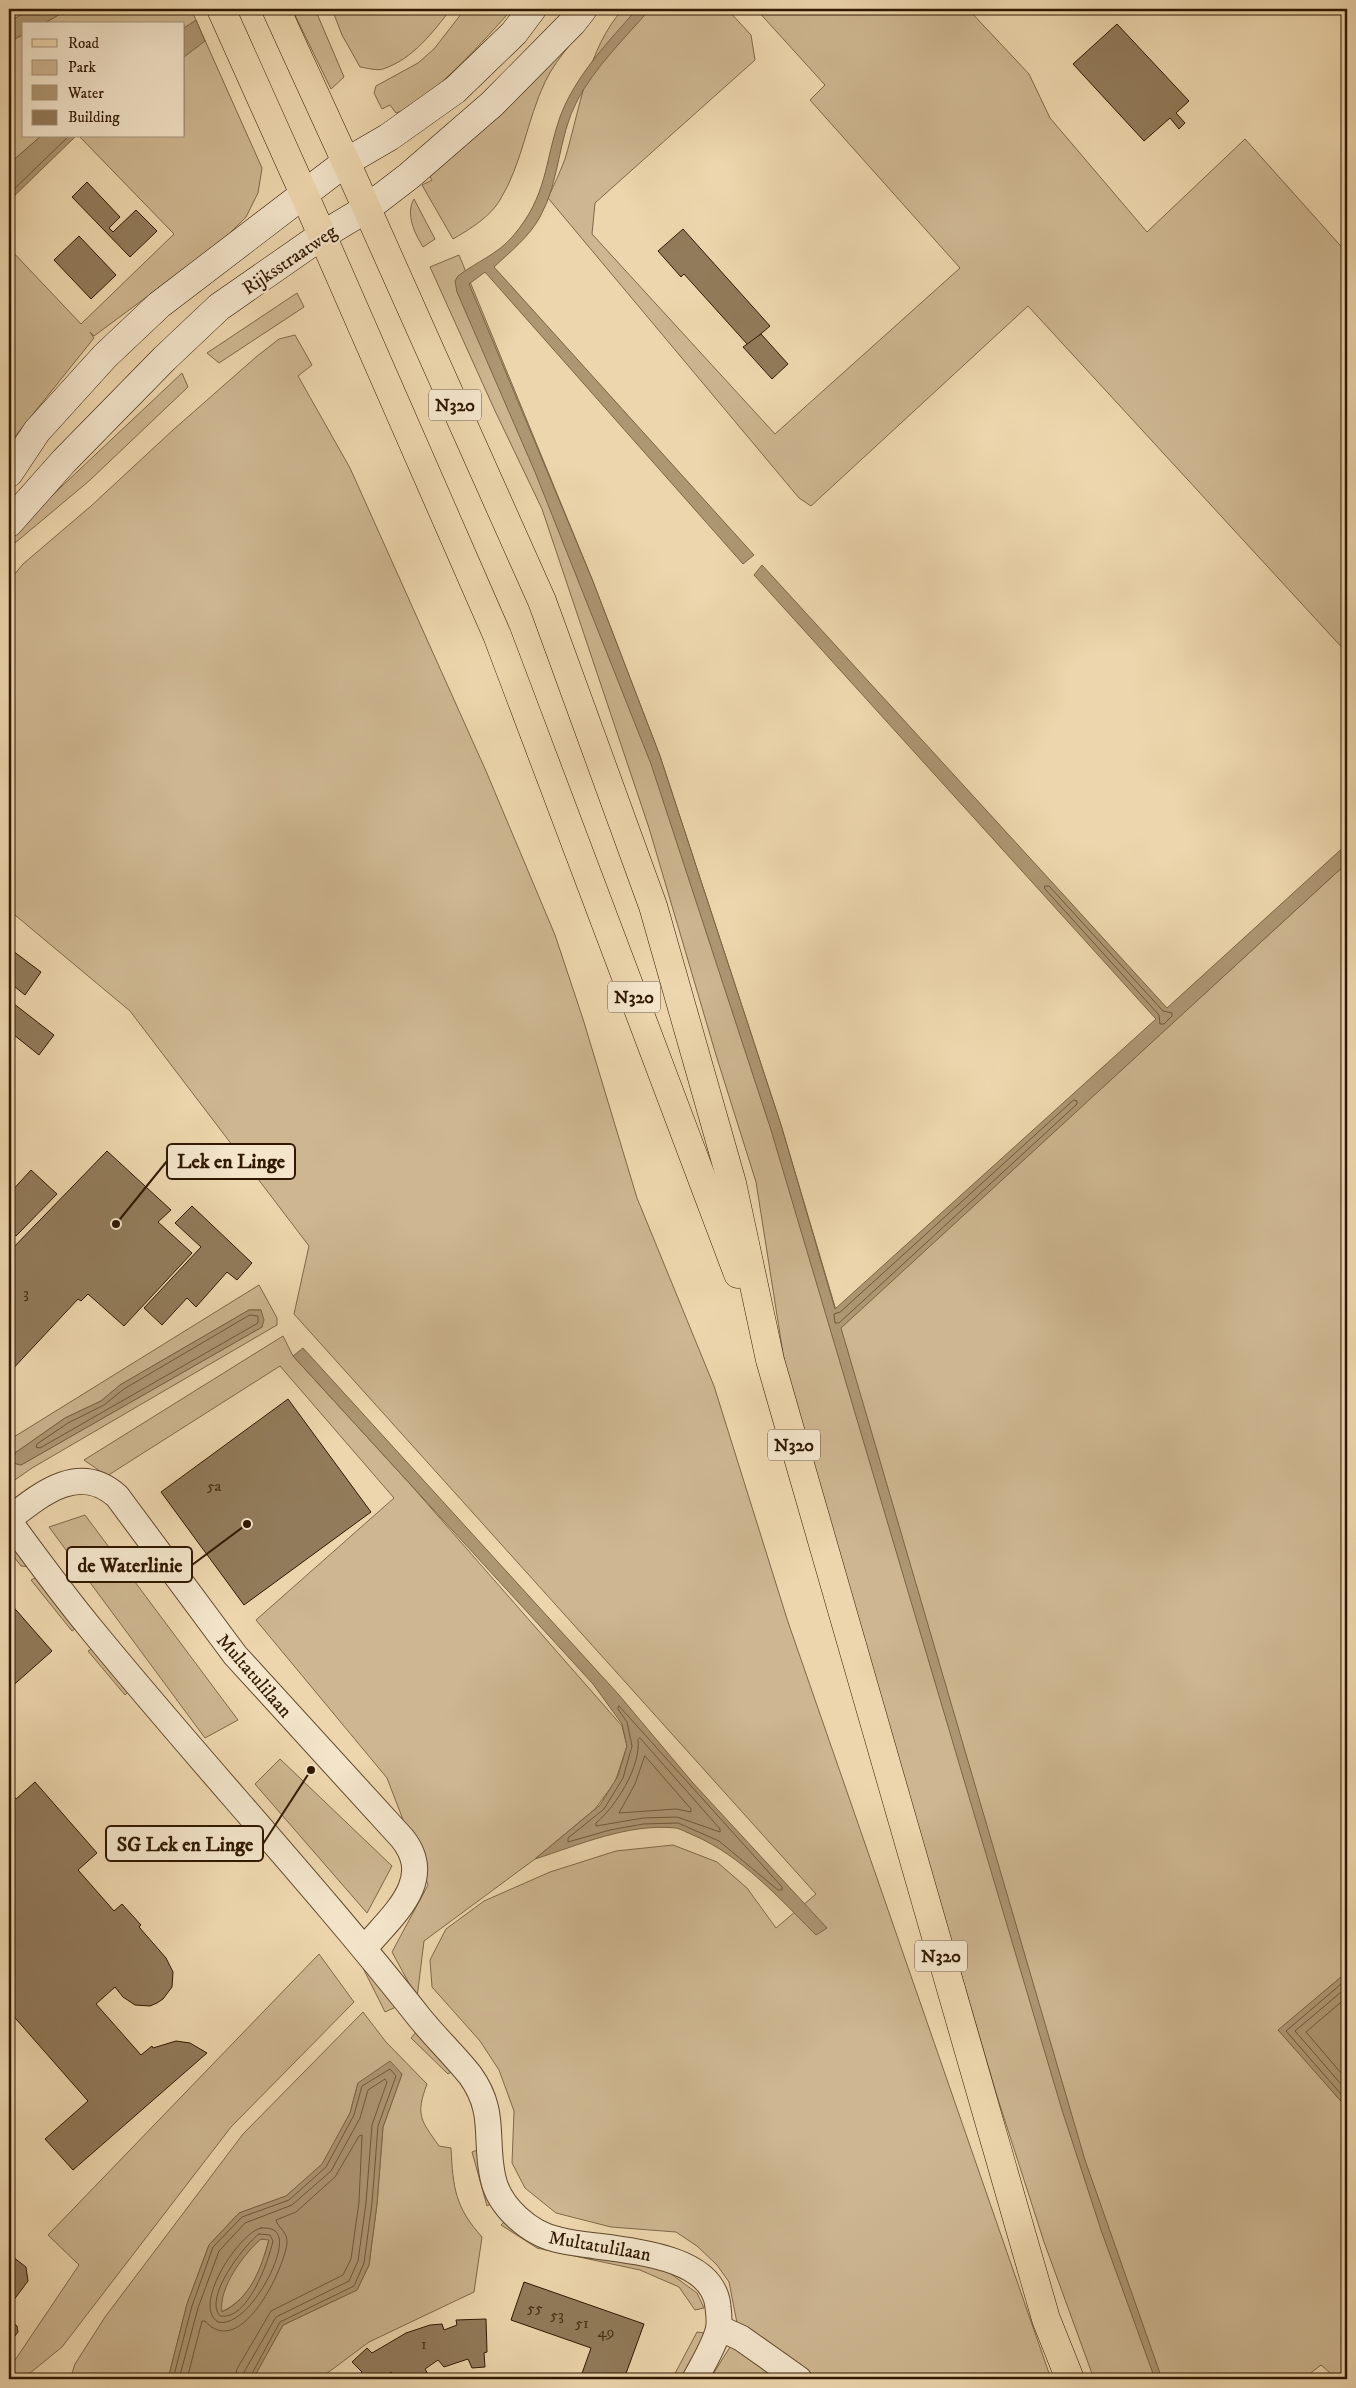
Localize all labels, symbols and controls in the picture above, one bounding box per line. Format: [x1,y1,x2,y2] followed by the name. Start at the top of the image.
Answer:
[22,22,185,138] legend
[68,34,100,53] text: Road
[68,58,97,77] text: Park
[67,84,104,103] text: Water
[68,108,120,127] text: Building
[238,220,342,300] street label: Rijksstraatweg
[429,390,481,420] road number: N320
[608,982,660,1012] road number: N320
[167,1144,295,1179] callout: Lek en Linge
[177,1150,286,1175] text: Lek en Linge
[23,1283,29,1303] house number: 3
[768,1430,820,1460] road number: N320
[207,1476,222,1496] house number: 5a
[67,1547,192,1582] callout: de Waterlinie
[77,1554,183,1579] text: de Waterlinie
[211,1629,297,1723] street label: Multatulilaan
[106,1826,263,1861] callout: SG Lek en Linge
[117,1833,254,1858] text: SG Lek en Linge
[915,1940,967,1972] road number: N320
[547,2226,653,2267] street label: Multatulilaan
[527,2298,543,2318] house number: 55
[550,2305,564,2325] house number: 53
[575,2313,589,2333] house number: 51
[597,2322,615,2342] house number: 49
[421,2334,427,2354] house number: 1

